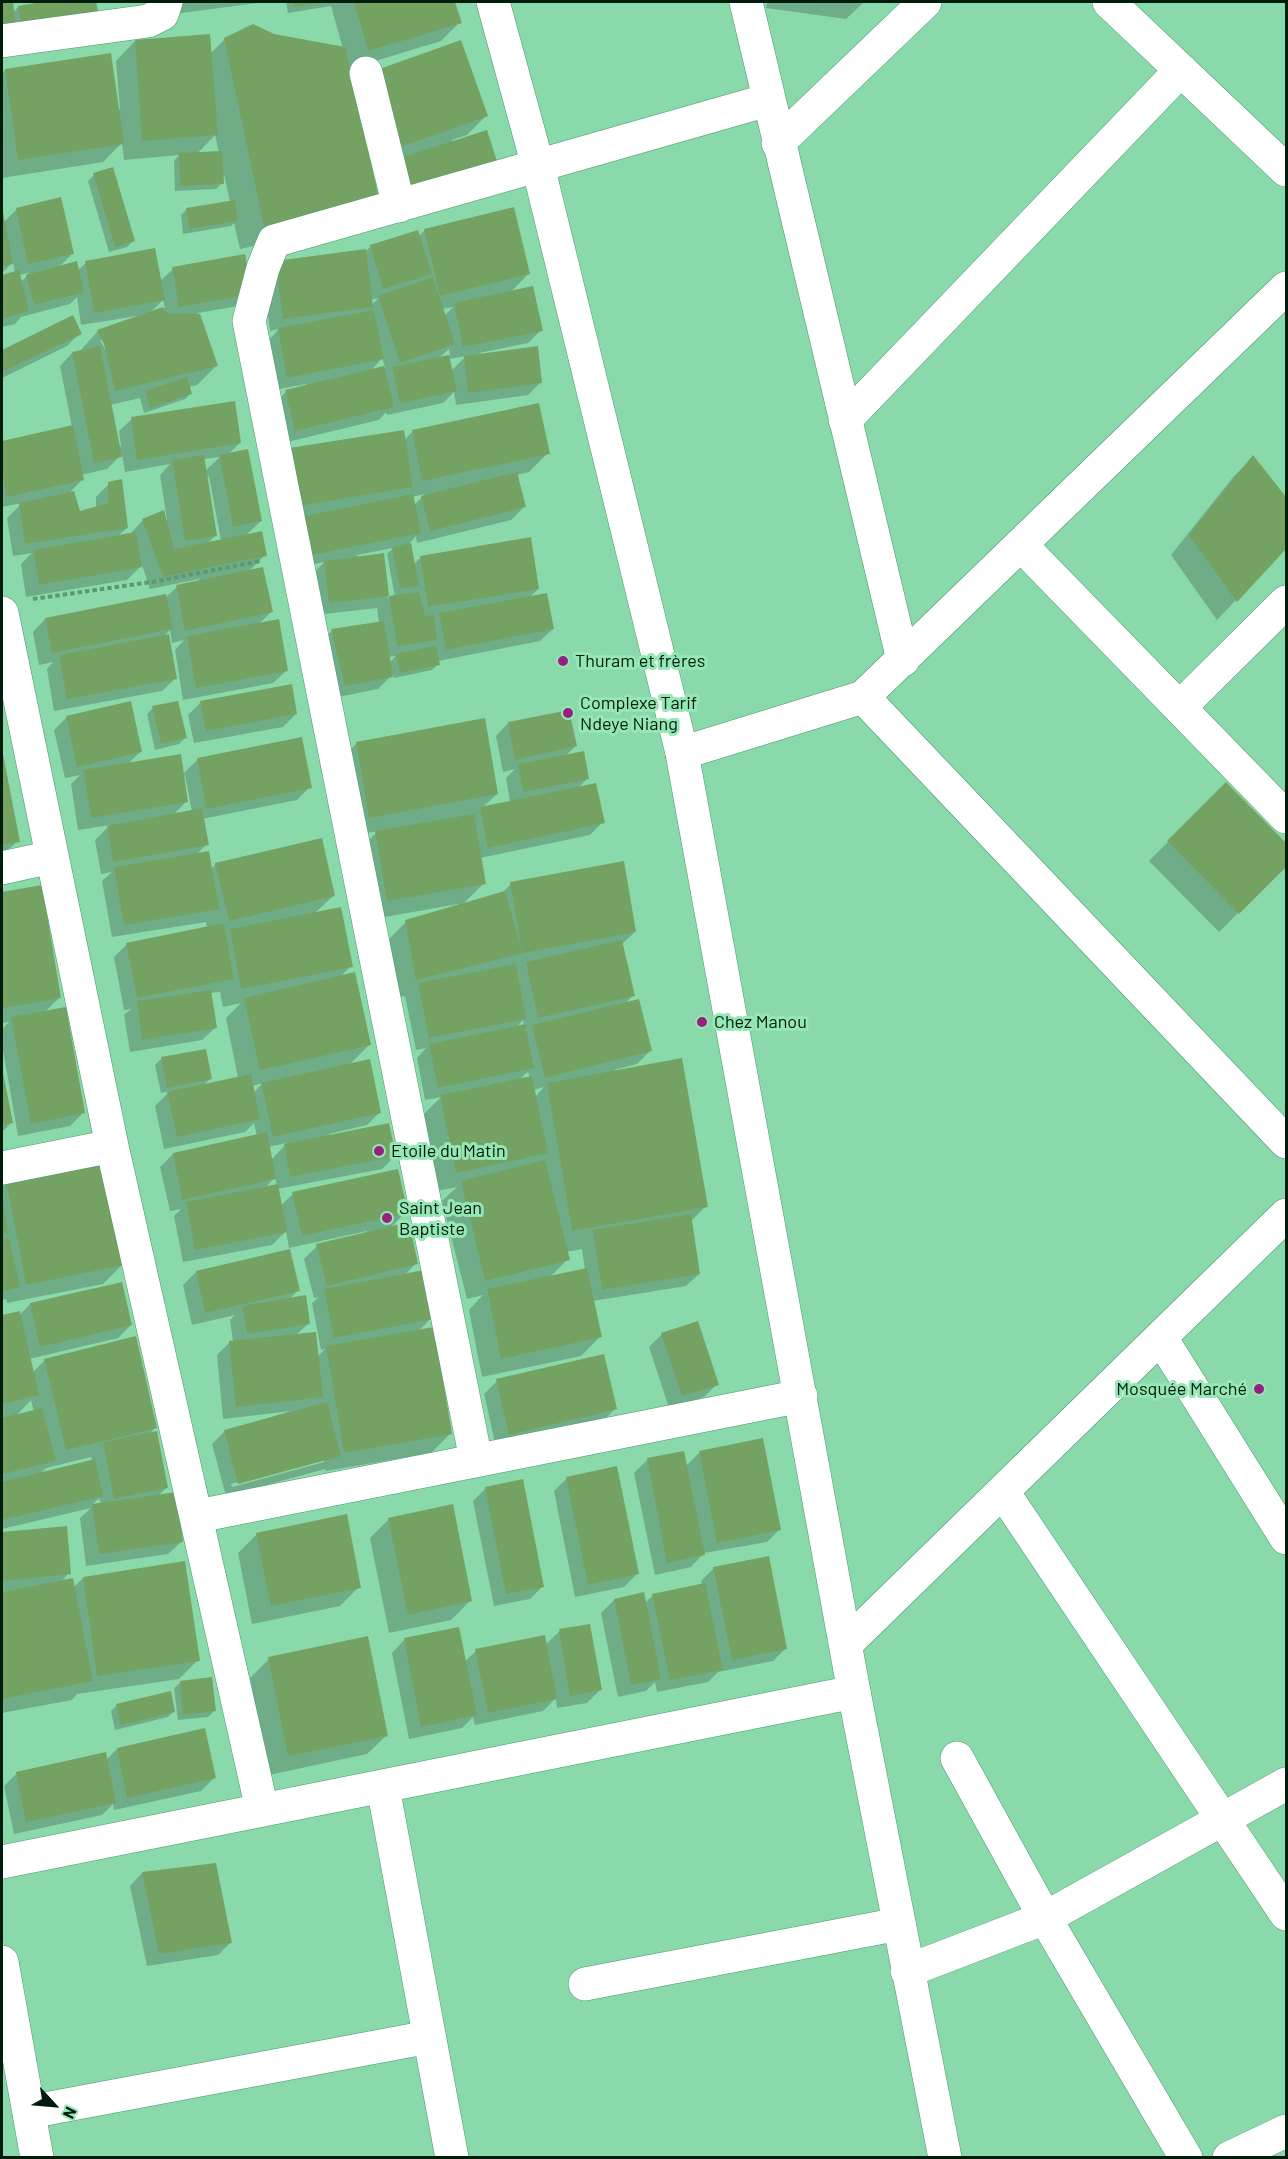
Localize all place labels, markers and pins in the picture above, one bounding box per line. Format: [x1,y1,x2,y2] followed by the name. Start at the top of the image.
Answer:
[575,650,705,672] place label: Thuram et frères
[556,654,570,668] marker: Thuram et frères
[580,692,697,734] place label: Complexe Tarif Ndeye Niang
[561,706,575,720] marker: Complexe Tarif Ndeye Niang
[714,1011,807,1033] place label: Chez Manou
[695,1015,709,1029] marker: Chez Manou
[391,1140,506,1162] place label: Etoile du Matin
[372,1144,386,1158] marker: Etoile du Matin
[399,1197,482,1240] place label: Saint Jean Baptiste
[380,1211,394,1225] marker: Saint Jean Baptiste
[1116,1378,1247,1400] place label: Mosquée Marché
[1252,1382,1266,1396] marker: Mosquée Marché

